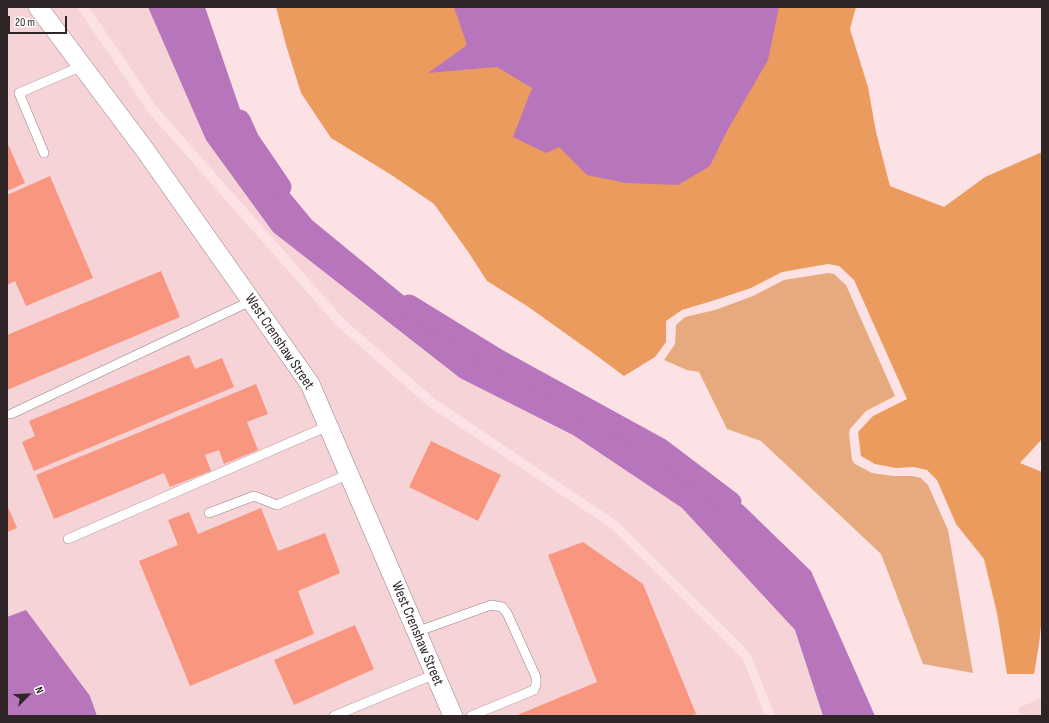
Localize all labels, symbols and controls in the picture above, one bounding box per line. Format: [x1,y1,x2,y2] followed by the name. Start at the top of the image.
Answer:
[10,8,69,34] scale bar
[15,15,35,30] text: 20 m
[240,291,318,393] street label: West Crenshaw Street
[387,579,447,689] street label: West Crenshaw Street
[8,675,48,715] north arrow
[32,685,47,695] text: N

